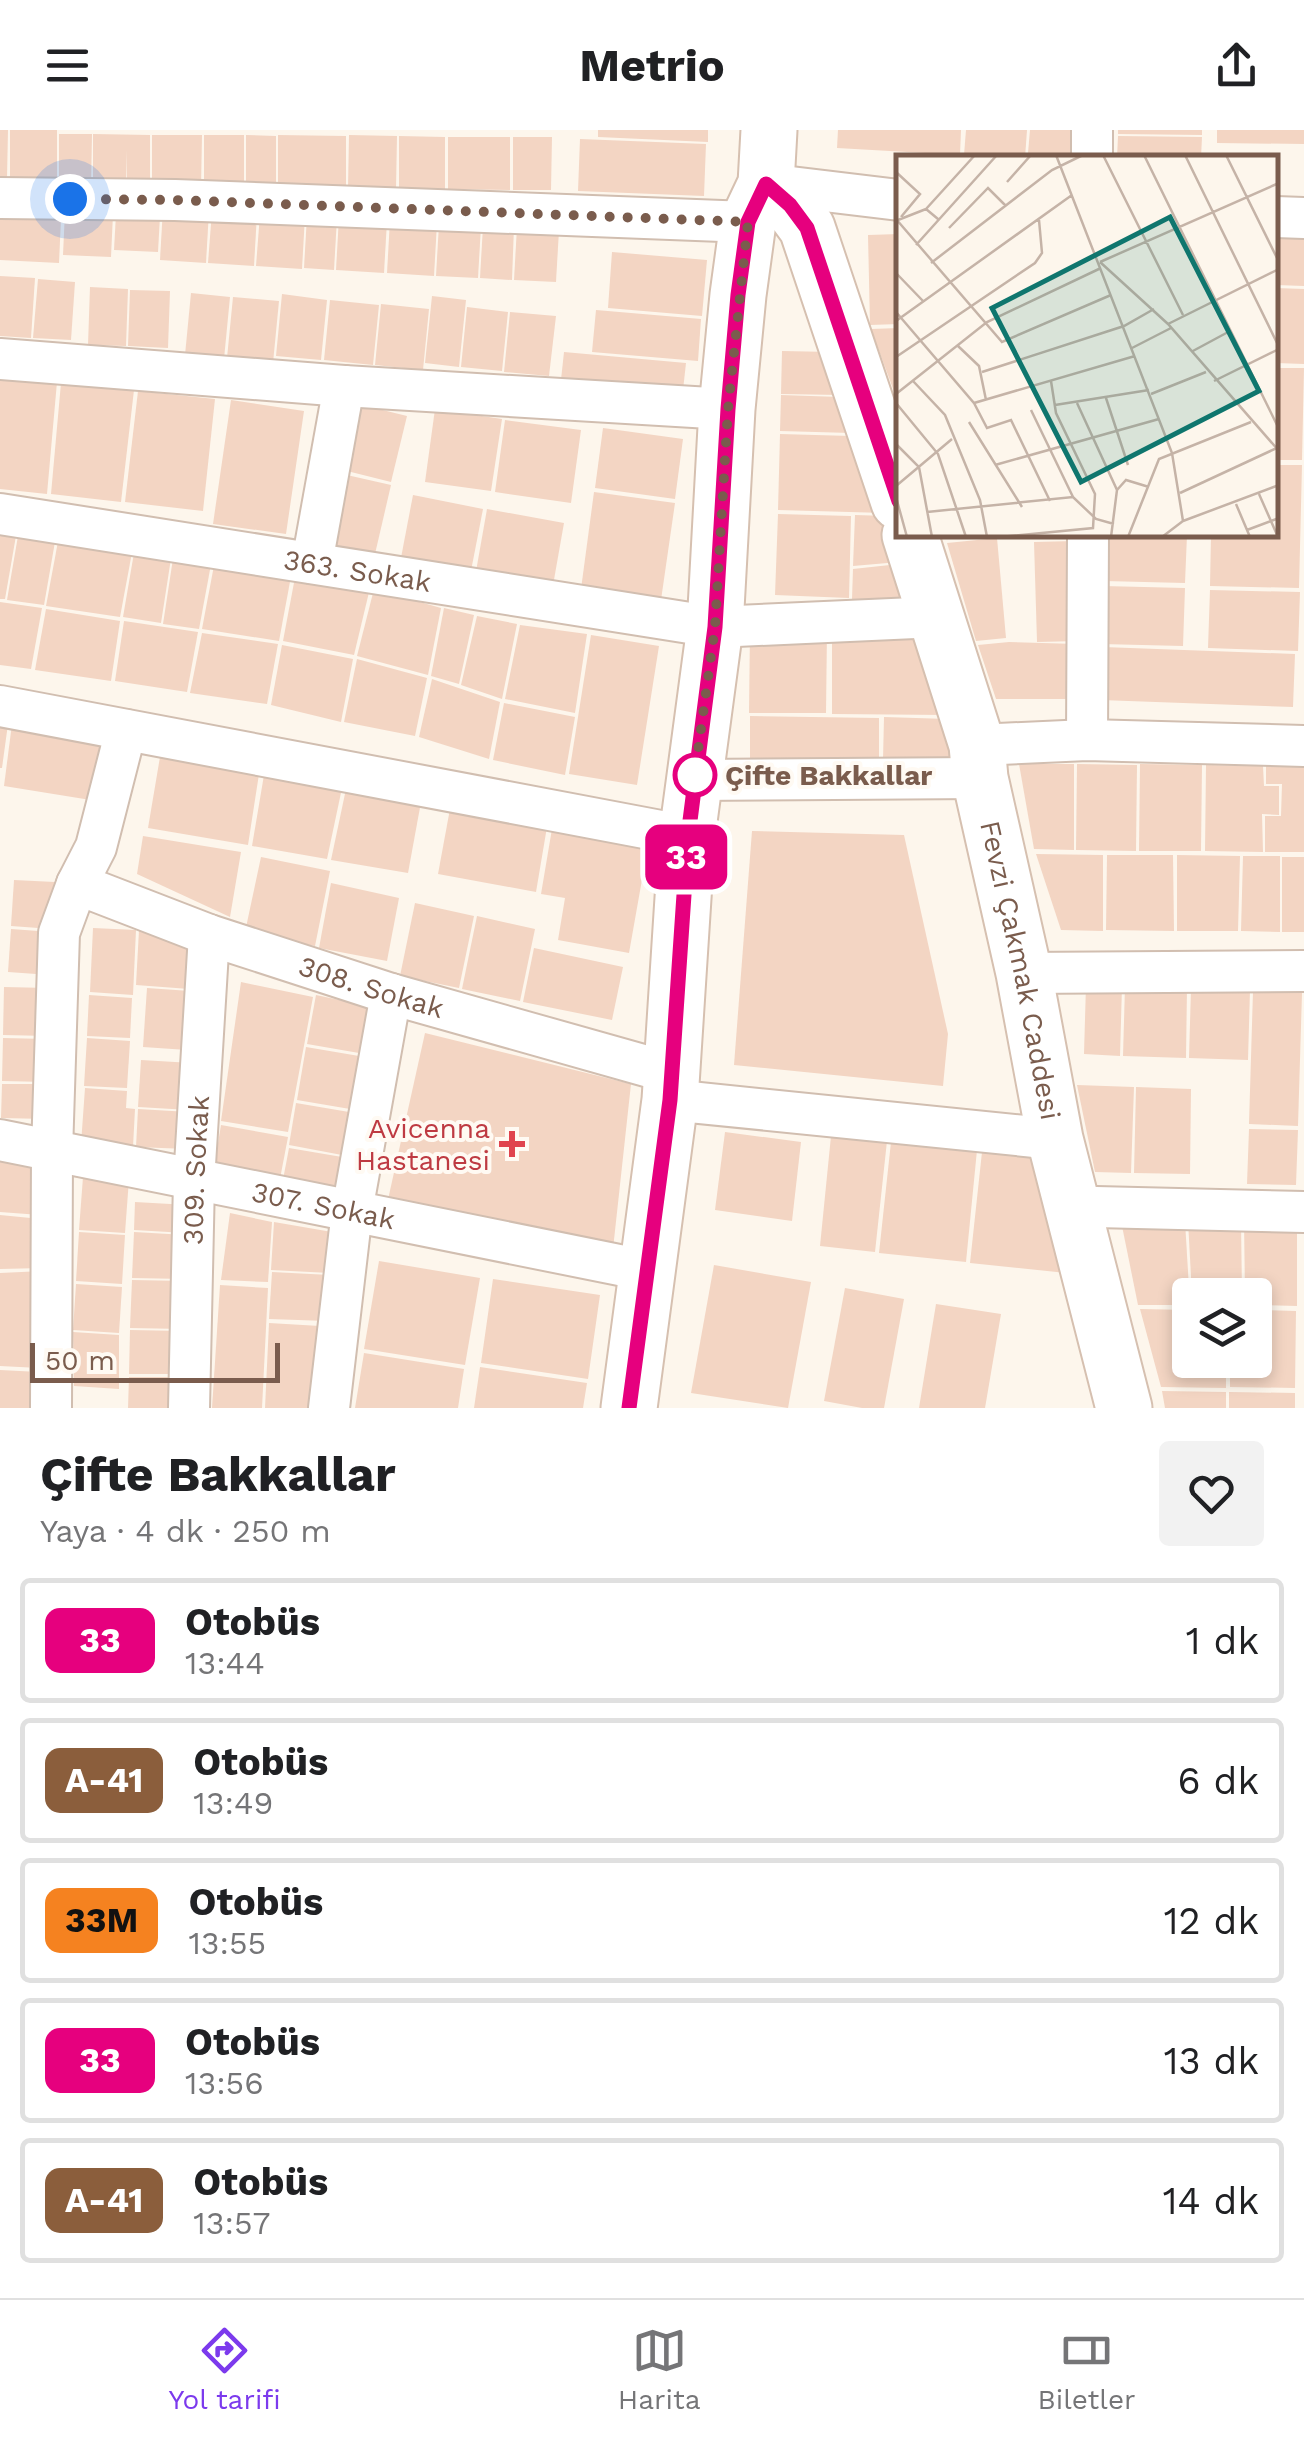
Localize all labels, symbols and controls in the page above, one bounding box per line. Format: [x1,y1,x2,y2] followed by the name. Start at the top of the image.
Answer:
[40,38,95,93] icon: menu
[1209,38,1264,93] icon: share
[579,39,725,92] text: Metrio
[896,155,1279,538] inset map
[45,174,95,224] your location
[281,543,434,598] street label: 363. Sokak
[674,754,716,796] marker: Çifte Bakkallar
[725,759,932,792] place label: Çifte Bakkallar
[974,817,1068,1122] street label: Fevzi Çakmak Caddesi
[641,824,731,890] line badge: 33
[665,836,707,878] text: 33
[295,949,448,1025] street label: 308. Sokak
[176,1094,216,1245] street label: 309. Sokak
[356,1112,490,1177] place label: Avicenna Hastanesi
[499,1131,525,1157] marker: Avicenna Hastanesi
[249,1175,398,1236] street label: 307. Sokak
[1172,1278,1272,1378] map controls
[1172,1278,1272,1378] button: layers
[30,1338,280,1382] scale bar
[45,1344,115,1377] text: 50 m
[1159,1441,1264,1546] button: heart
[40,1446,396,1503] text: Çifte Bakkallar
[40,1512,331,1550] text: Yaya · 4 dk · 250 m
[185,1600,320,1644] text: Otobüs
[79,1619,121,1661] text: 33
[1186,1619,1259,1663] text: 1 dk
[185,1644,265,1682] text: 13:44
[193,1740,328,1784] text: Otobüs
[65,1759,143,1801] text: A-41
[1178,1759,1259,1803] text: 6 dk
[193,1784,273,1822] text: 13:49
[188,1880,323,1924] text: Otobüs
[65,1899,138,1941] text: 33M
[1164,1899,1259,1943] text: 12 dk
[188,1924,266,1962] text: 13:55
[185,2020,320,2064] text: Otobüs
[79,2039,121,2081] text: 33
[1164,2039,1259,2083] text: 13 dk
[185,2064,264,2102] text: 13:56
[193,2160,328,2204] text: Otobüs
[65,2179,143,2221] text: A-41
[1163,2179,1259,2223] text: 14 dk
[193,2204,271,2242] text: 13:57
[169,2323,281,2416] tab: Yol tarifi
[618,2323,701,2416] tab: Harita
[1038,2323,1135,2416] tab: Biletler

